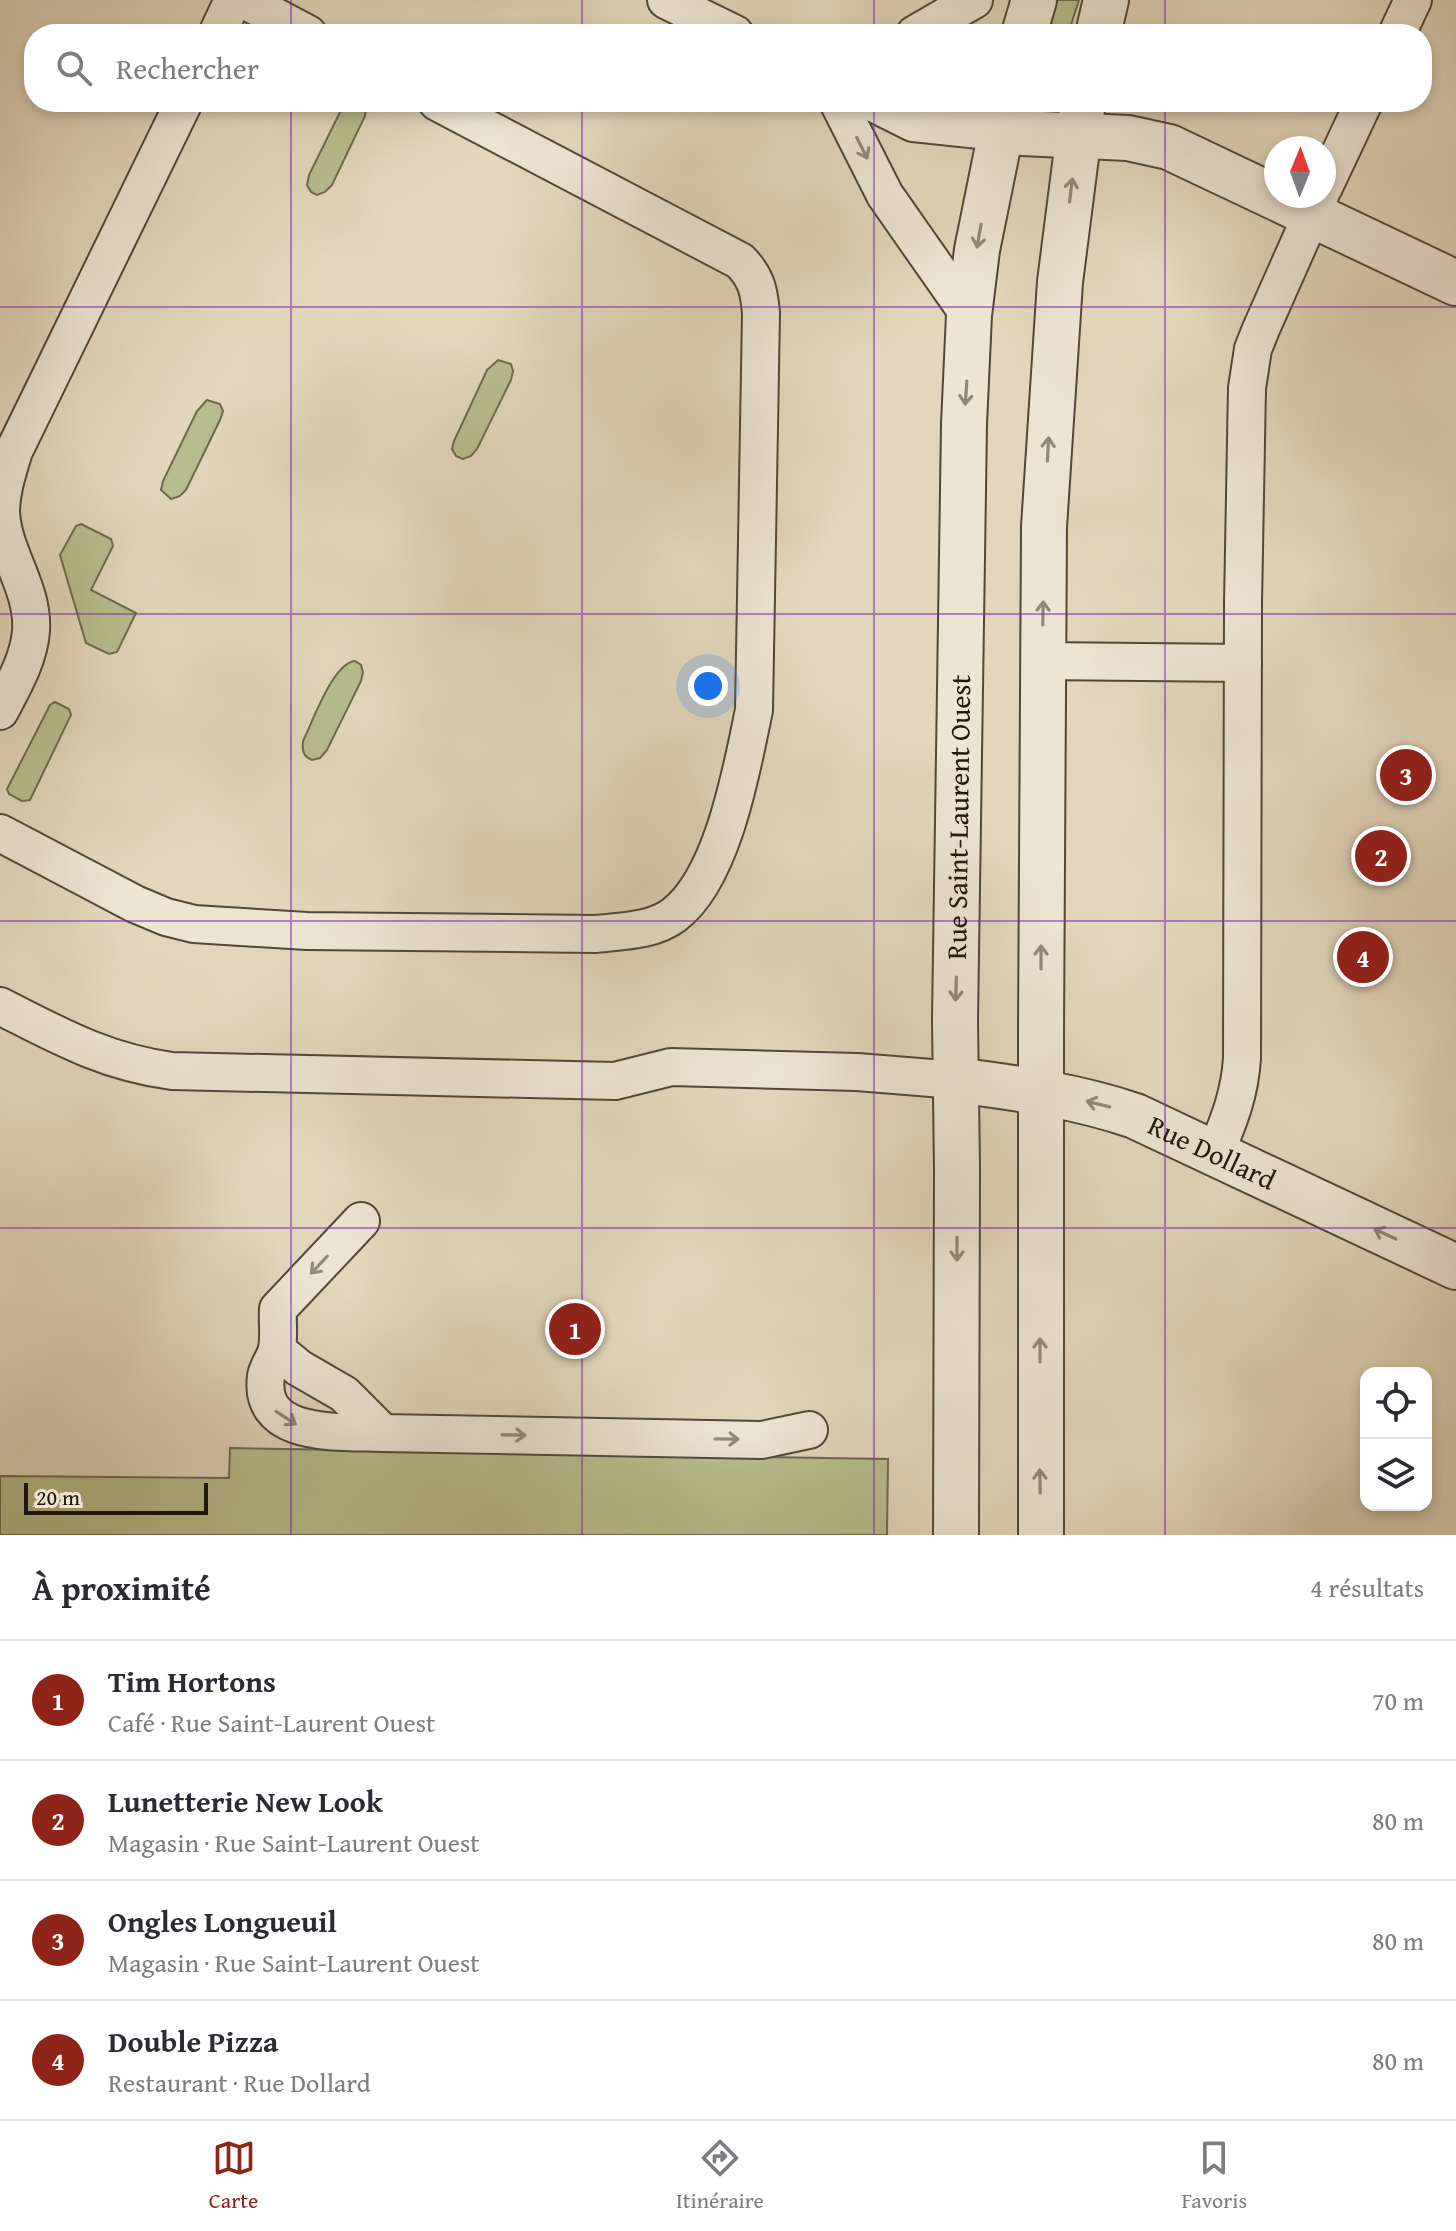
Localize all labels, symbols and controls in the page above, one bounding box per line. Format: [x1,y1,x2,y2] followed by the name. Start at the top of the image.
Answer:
[24,24,1432,112] search box
[52,46,96,90] icon: search
[116,46,259,90] text: Rechercher
[854,136,870,160] one-way arrow
[1264,136,1336,208] north arrow
[1063,177,1078,204] one-way arrow
[971,223,986,248] one-way arrow
[958,379,973,406] one-way arrow
[1041,436,1056,463] one-way arrow
[1035,600,1051,627] one-way arrow
[688,666,728,706] your location
[935,674,980,960] street label: Rue Saint-Laurent Ouest
[1380,745,1432,805] pin: 3
[1355,826,1407,886] pin: 2
[1337,927,1389,987] pin: 4
[1033,944,1049,971] one-way arrow
[948,975,964,1002] one-way arrow
[1085,1096,1111,1111] one-way arrow
[1141,1104,1283,1200] street label: Rue Dollard
[1374,1226,1398,1241] one-way arrow
[949,1235,965,1262] one-way arrow
[310,1255,329,1275] one-way arrow
[549,1299,601,1359] pin: 1
[1032,1337,1048,1364] one-way arrow
[1360,1367,1432,1511] map controls
[1360,1367,1432,1439] button: locate
[274,1410,296,1427] one-way arrow
[500,1427,527,1443] one-way arrow
[713,1431,740,1447] one-way arrow
[1360,1439,1432,1511] button: layers
[1032,1468,1048,1495] one-way arrow
[24,1479,208,1515] scale bar
[36,1481,80,1513] text: 20 m
[32,1563,211,1612] text: À proximité
[1310,1568,1424,1607] text: 4 résultats
[108,1659,276,1703] text: Tim Hortons
[51,1681,65,1720] text: 1
[1372,1681,1424,1720] text: 70 m
[108,1703,435,1742] text: Café · Rue Saint-Laurent Ouest
[108,1779,383,1823] text: Lunetterie New Look
[51,1801,65,1840] text: 2
[1372,1801,1424,1840] text: 80 m
[108,1823,479,1862] text: Magasin · Rue Saint-Laurent Ouest
[108,1899,337,1943] text: Ongles Longueuil
[51,1921,65,1960] text: 3
[1372,1921,1424,1960] text: 80 m
[108,1943,479,1982] text: Magasin · Rue Saint-Laurent Ouest
[108,2019,279,2063] text: Double Pizza
[51,2041,65,2080] text: 4
[1372,2041,1424,2080] text: 80 m
[108,2063,371,2102] text: Restaurant · Rue Dollard
[209,2136,258,2216] tab: Carte
[676,2136,764,2216] tab: Itinéraire
[1181,2136,1247,2216] tab: Favoris

